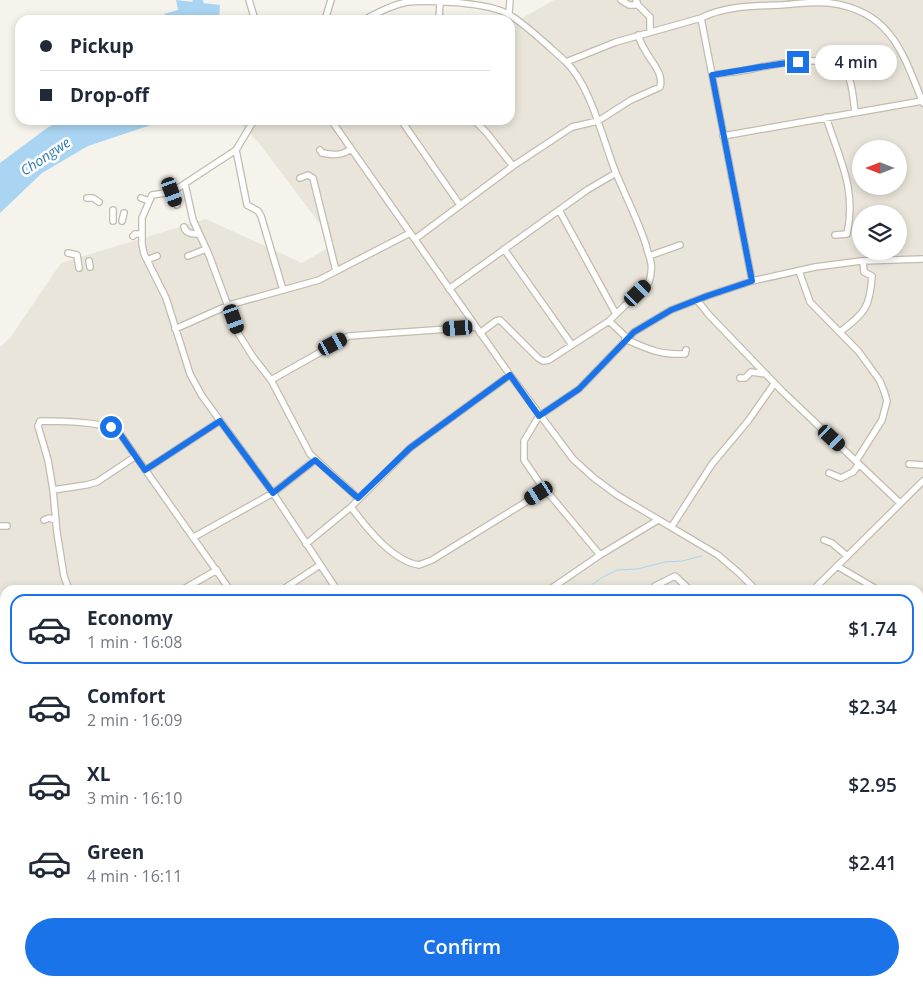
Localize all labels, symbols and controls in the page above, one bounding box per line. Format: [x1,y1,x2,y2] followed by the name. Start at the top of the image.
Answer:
[70,33,134,59] text: Pickup
[816,44,898,80] callout: 4 min
[787,51,809,73] route end
[834,51,878,73] text: 4 min
[70,82,149,108] text: Drop-off
[16,132,74,180] water label: Chongwe
[852,140,908,195] north arrow
[852,140,907,260] map controls
[159,175,184,209] car
[852,205,907,260] button: layers
[621,277,654,309] car
[221,302,246,336] car
[442,319,473,337] car
[316,330,349,358] car
[100,416,122,438] route start
[815,422,848,454] car
[522,479,555,507] car
[87,605,173,631] text: Economy
[27,607,72,652] icon: car
[848,616,897,642] text: $1.74
[87,631,182,653] text: 1 min · 16:08
[87,683,166,709] text: Comfort
[27,685,72,730] icon: car
[848,694,897,720] text: $2.34
[87,709,182,731] text: 2 min · 16:09
[87,761,110,787] text: XL
[27,763,72,808] icon: car
[848,772,897,798] text: $2.95
[87,787,182,809] text: 3 min · 16:10
[87,839,144,865] text: Green
[27,841,72,886] icon: car
[848,850,897,876] text: $2.41
[87,865,182,887] text: 4 min · 16:11
[25,918,899,976] button: Confirm

